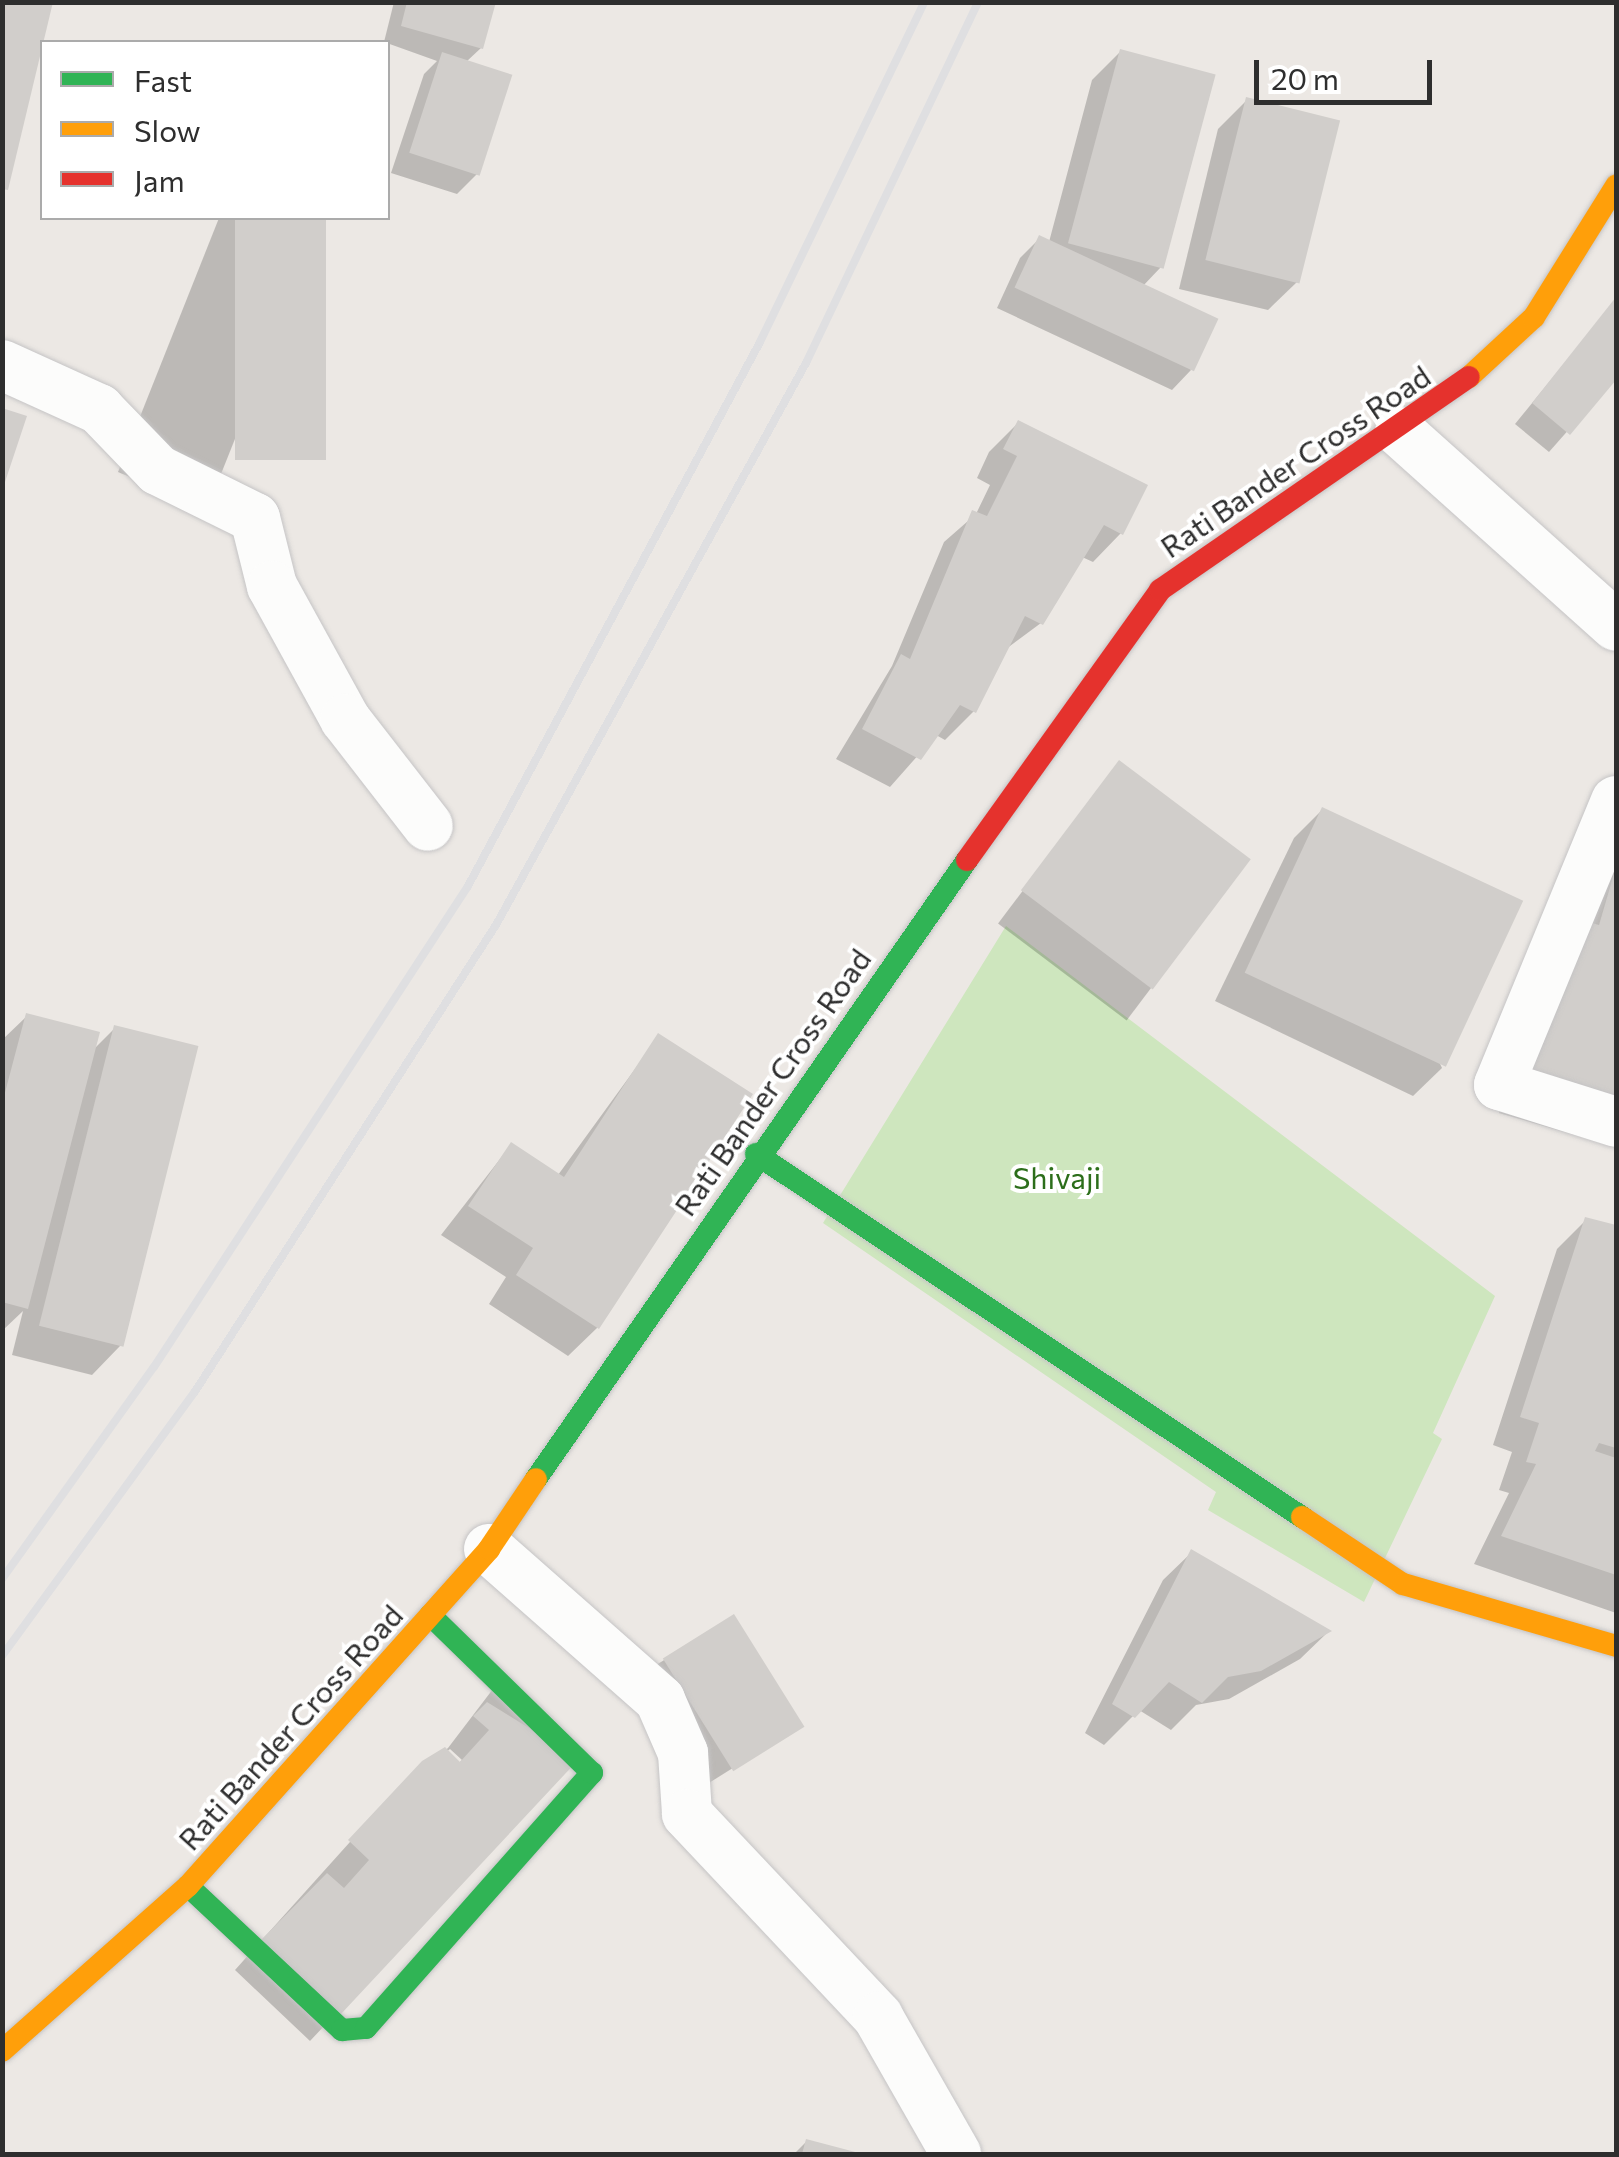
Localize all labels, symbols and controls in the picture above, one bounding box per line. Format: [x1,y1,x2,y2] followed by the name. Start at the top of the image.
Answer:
[40,40,390,220] legend
[1259,40,1436,102] scale bar
[1271,59,1339,96] text: 20 m
[134,61,192,98] text: Fast
[134,111,201,148] text: Slow
[134,161,185,198] text: Jam
[1153,357,1437,565] street label: Rati Bander Cross Road
[666,942,878,1222] street label: Rati Bander Cross Road
[1013,1159,1101,1195] park label: Shivaji
[170,1597,410,1857] street label: Rati Bander Cross Road

